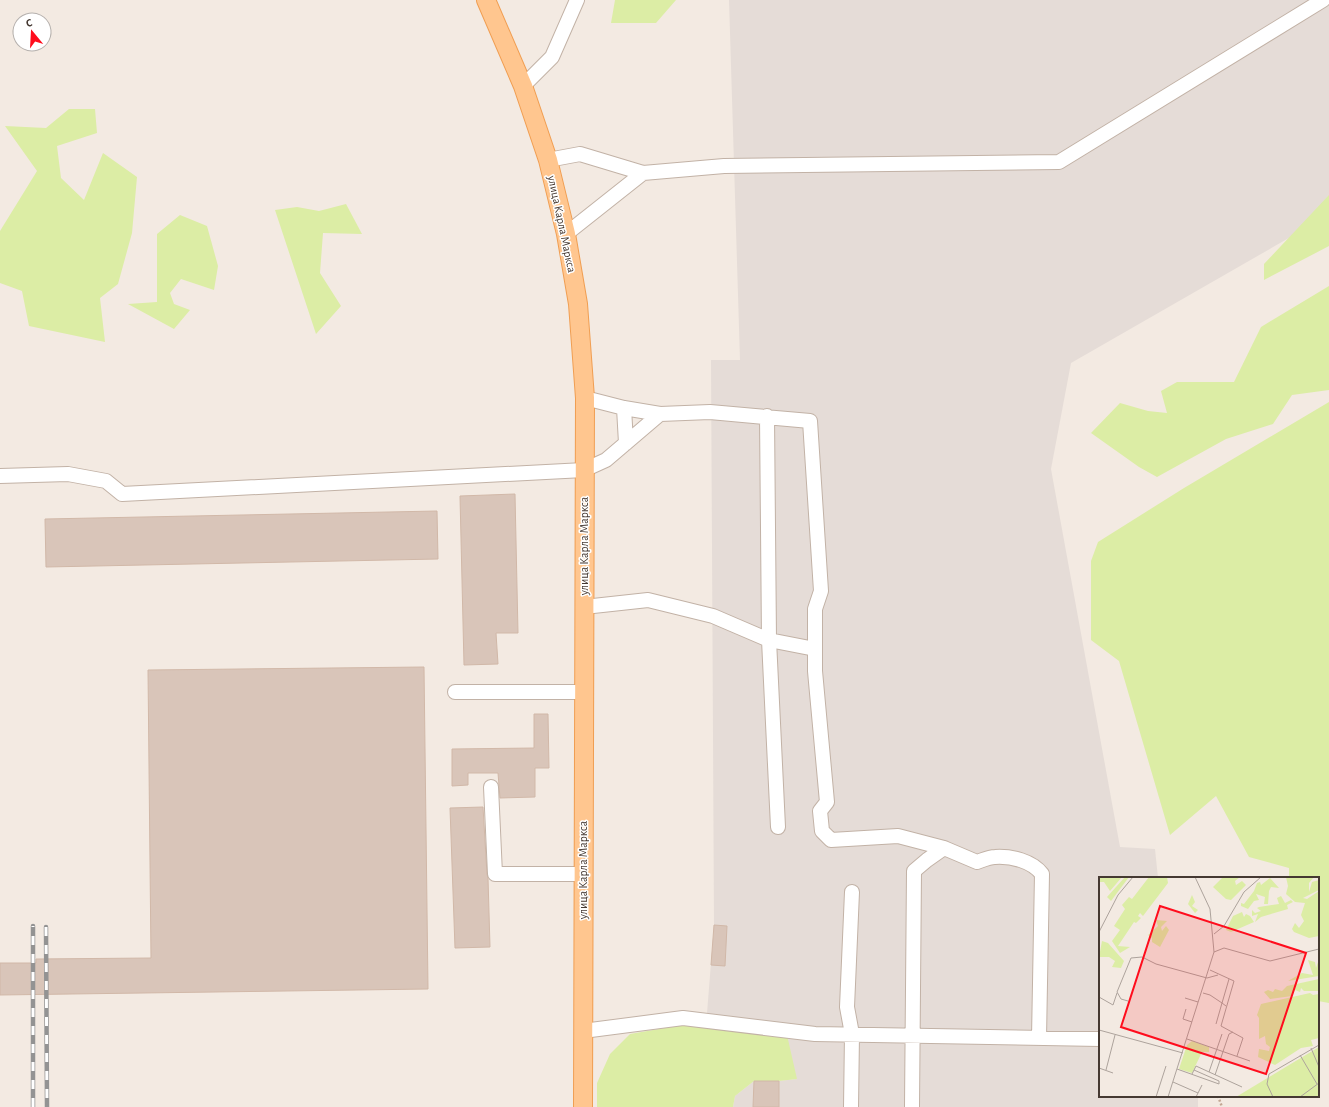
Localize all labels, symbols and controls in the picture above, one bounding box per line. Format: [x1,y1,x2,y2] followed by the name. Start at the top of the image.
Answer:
[12,12,52,52] north arrow
[24,17,34,29] text: С
[545,174,578,274] street label: улица Карла Маркса
[578,496,591,596] street label: улица Карла Маркса
[577,820,590,920] street label: улица Карла Маркса
[1099,877,1319,1097] inset map

